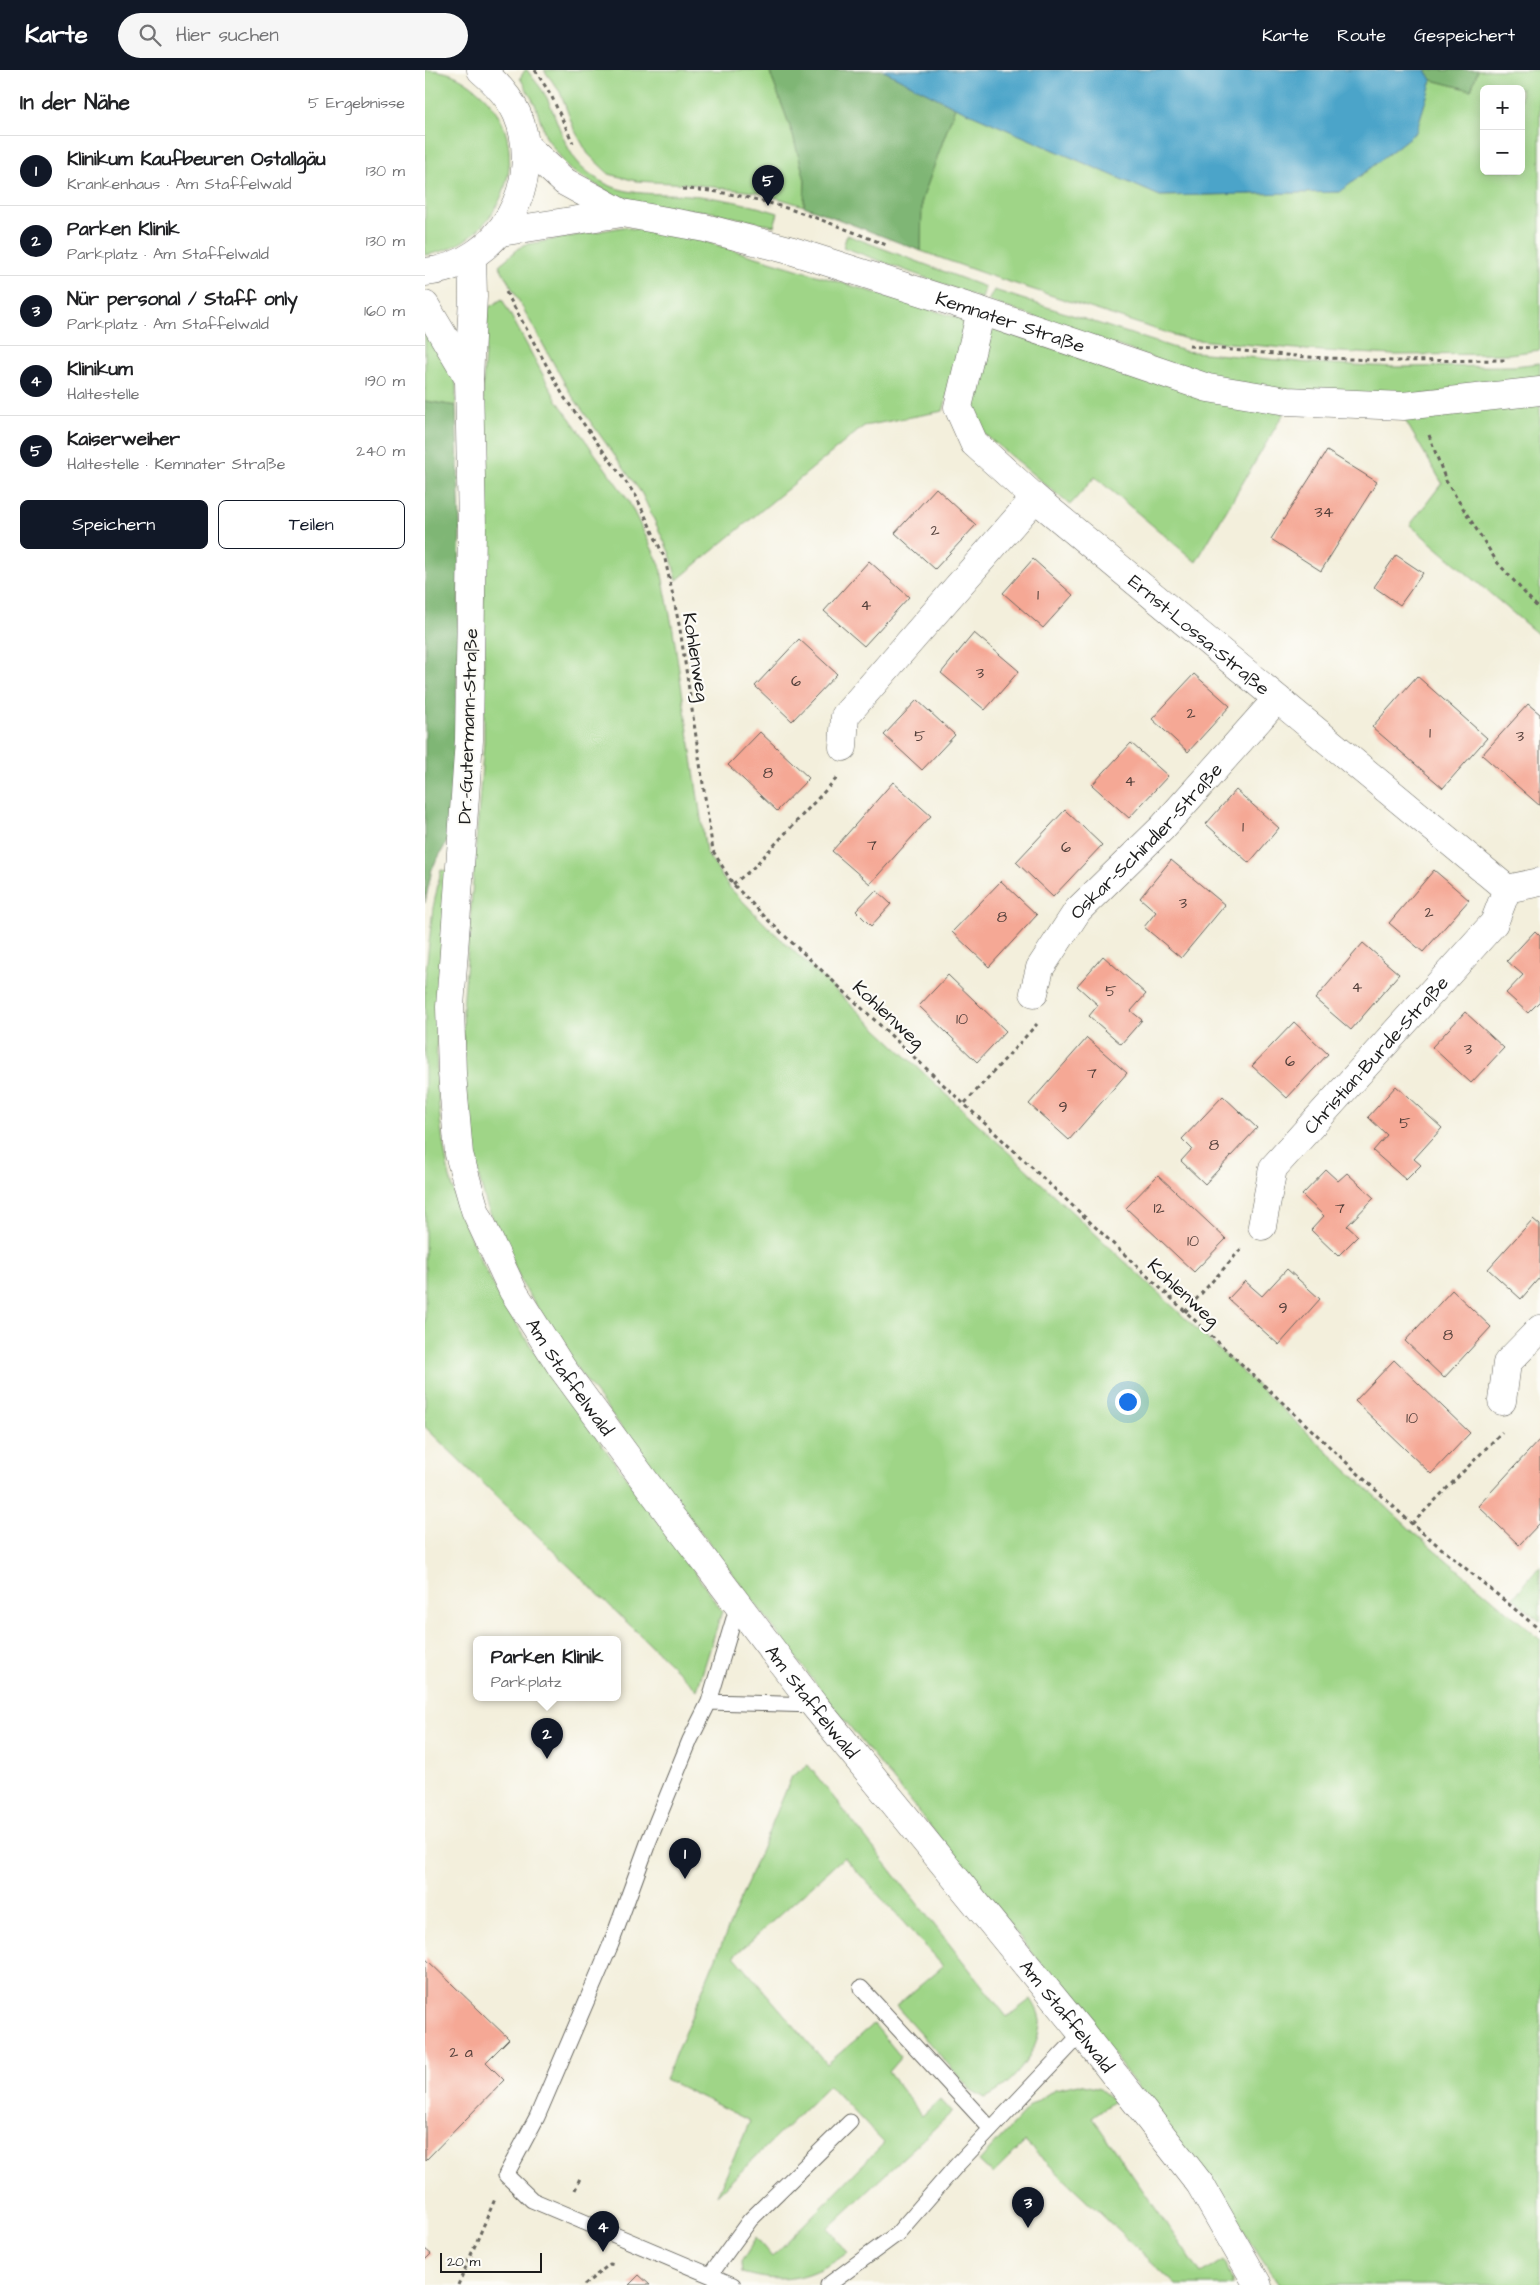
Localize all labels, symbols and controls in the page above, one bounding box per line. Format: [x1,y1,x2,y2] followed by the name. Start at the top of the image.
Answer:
[118,13,468,58] search box
[25,18,88,52] text: Karte
[136,21,164,49] icon: search
[176,22,279,49] text: Hier suchen
[1262,23,1309,48] text: Karte
[1337,23,1386,48] text: Route
[1414,23,1515,48] text: Gespeichert
[1480,85,1525,175] map controls
[1480,85,1525,130] button: +
[20,88,130,117] text: In der Nähe
[308,92,405,114] text: 5 Ergebnisse
[1480,130,1525,175] button: −
[67,146,326,173] text: Klinikum Kaufbeuren Ostallgäu
[35,160,37,182] text: 1
[366,160,405,182] text: 130 m
[752,165,784,206] pin: 5
[67,173,291,195] text: Krankenhaus · Am Staffelwald
[67,216,180,243] text: Parken Klinik
[31,230,41,252] text: 2
[366,230,405,252] text: 130 m
[67,243,269,265] text: Parkplatz · Am Staffelwald
[932,285,1088,360] street label: Kemnater Straße
[67,286,298,313] text: Nür personal / Staff only
[32,300,40,322] text: 3
[364,300,405,322] text: 160 m
[67,313,269,335] text: Parkplatz · Am Staffelwald
[67,356,133,383] text: Klinikum
[31,370,41,392] text: 4
[365,370,405,392] text: 190 m
[67,383,139,405] text: Haltestelle
[67,426,180,453] text: Kaiserweiher
[30,440,42,462] text: 5
[356,440,405,462] text: 240 m
[67,453,285,475] text: Haltestelle · Kemnater Straße
[20,500,208,549] button: Speichern
[218,500,405,549] button: Teilen
[1314,501,1334,523] house number: 34
[930,519,940,541] house number: 2
[1122,569,1275,702] street label: Ernst-Lossa-Straße
[1037,584,1039,606] house number: 1
[861,594,872,616] house number: 4
[674,611,716,704] street label: Kohlenweg
[452,628,485,824] street label: Dr.-Gutermann-Straße
[976,662,984,684] house number: 3
[791,670,801,692] house number: 6
[1186,702,1196,724] house number: 2
[1429,722,1431,744] house number: 1
[914,725,926,747] house number: 5
[1516,725,1524,747] house number: 3
[1064,757,1229,925] street label: Oskar-Schindler-Straße
[763,762,773,784] house number: 8
[1125,770,1136,792] house number: 4
[1242,816,1244,838] house number: 1
[867,834,877,856] house number: 7
[1061,836,1071,858] house number: 6
[1179,892,1187,914] house number: 3
[1424,901,1434,923] house number: 2
[997,906,1007,928] house number: 8
[1298,970,1455,1141] street label: Christian-Burde-Straße
[845,975,930,1056] street label: Kohlenweg
[1352,976,1363,998] house number: 4
[1105,980,1117,1002] house number: 5
[956,1008,968,1030] house number: 10
[1464,1038,1472,1060] house number: 3
[1285,1050,1295,1072] house number: 6
[1087,1062,1097,1084] house number: 7
[1058,1096,1068,1118] house number: 9
[1399,1112,1411,1134] house number: 5
[1209,1134,1219,1156] house number: 8
[1153,1197,1165,1219] house number: 12
[1335,1197,1345,1219] house number: 7
[1187,1230,1199,1252] house number: 10
[1140,1253,1225,1334] street label: Kohlenweg
[1278,1297,1288,1319] house number: 9
[519,1313,620,1442] street label: Am Staffelwald
[1443,1324,1453,1346] house number: 8
[1115,1389,1141,1415] your location
[1406,1407,1418,1429] house number: 10
[473,1636,621,1701] popup
[758,1640,865,1765] street label: Am Staffelwald
[491,1644,603,1671] text: Parken Klinik
[491,1671,562,1693] text: Parkplatz
[531,1718,563,1759] pin: 2
[669,1838,701,1879] pin: 1
[1013,1955,1120,2079] street label: Am Staffelwald
[449,2041,473,2063] house number: 2 a
[1012,2187,1044,2228] pin: 3
[587,2211,619,2252] pin: 4
[440,2250,543,2273] scale bar
[447,2252,480,2272] text: 20 m

